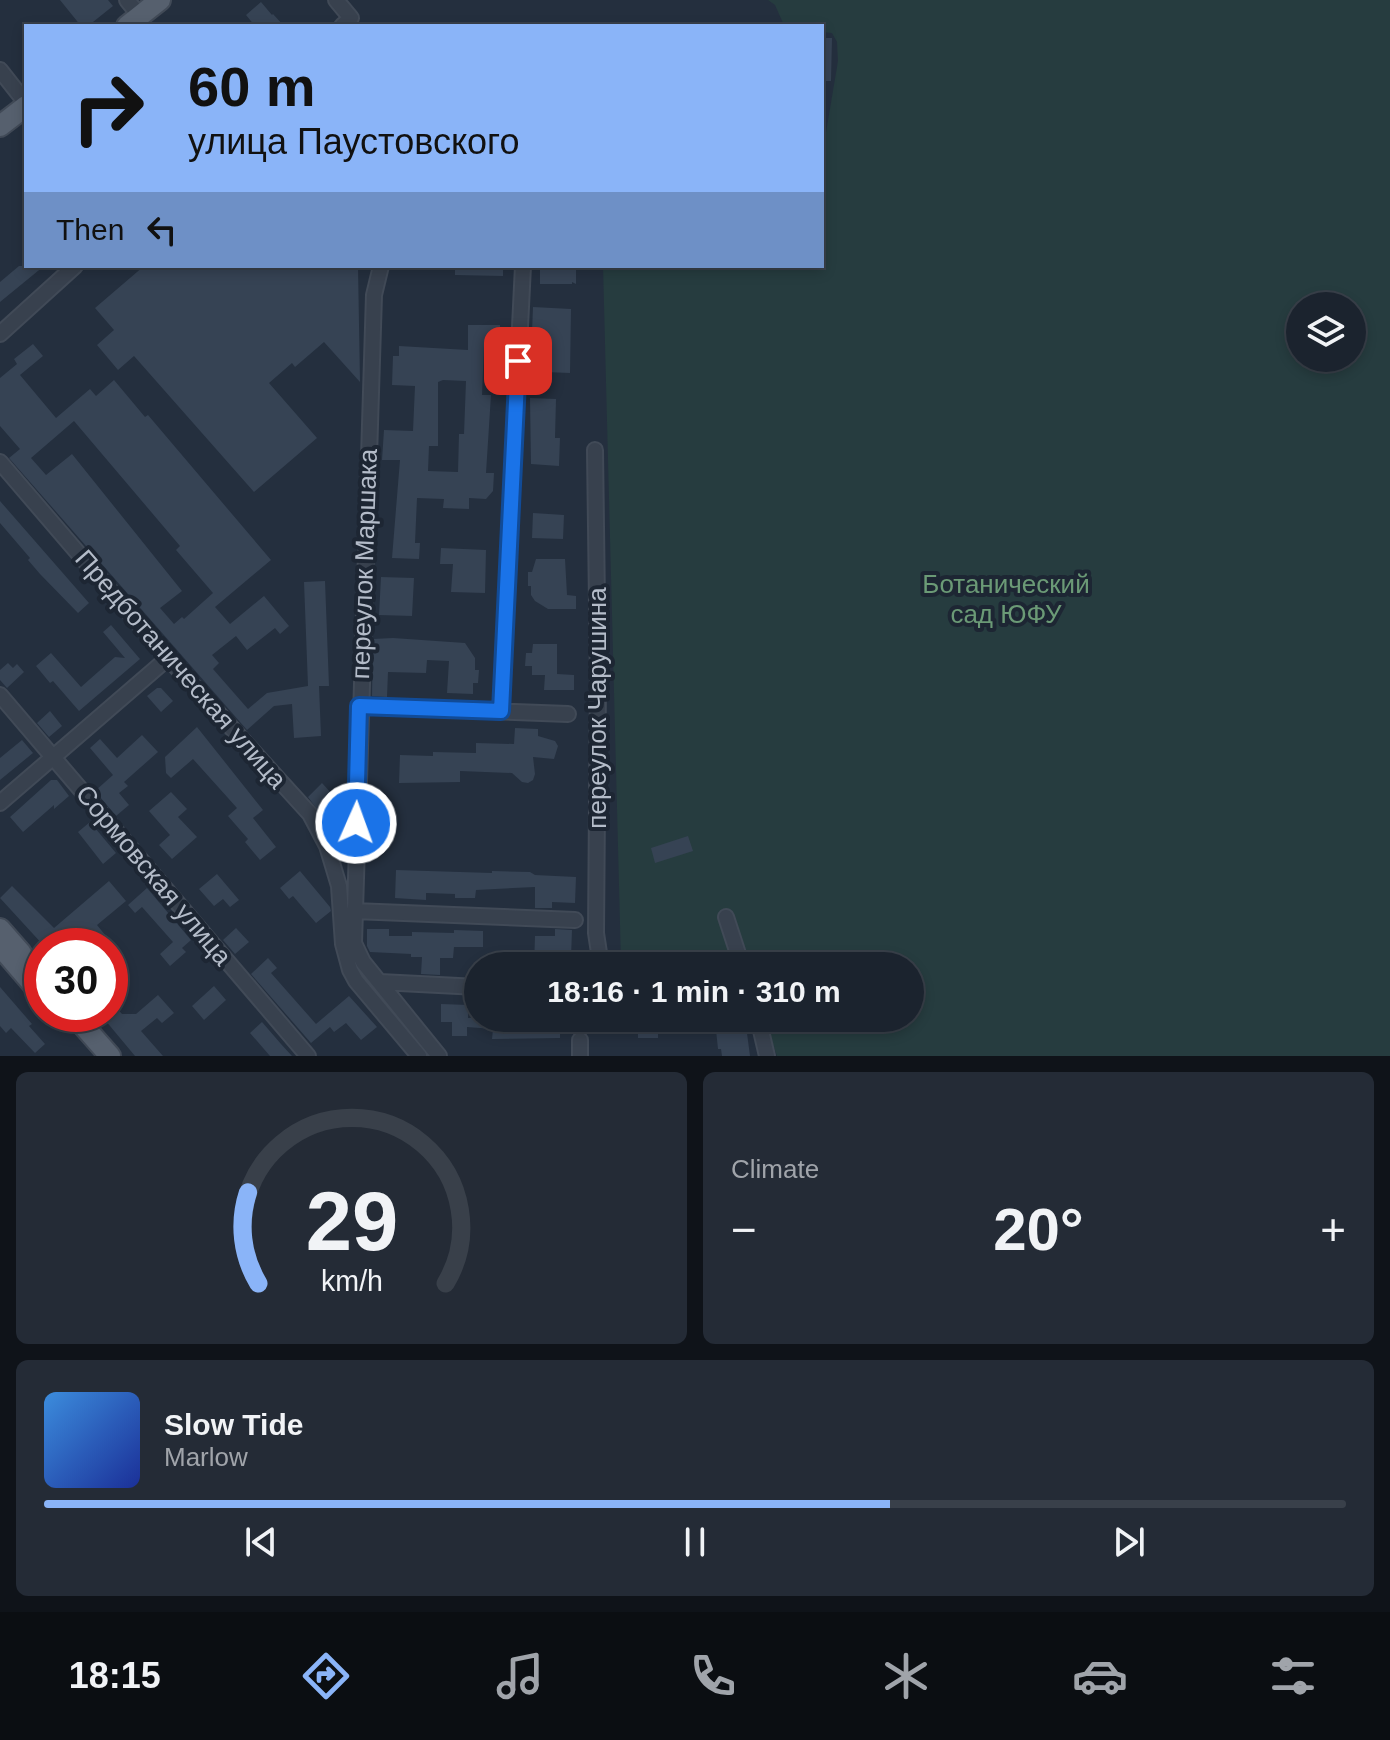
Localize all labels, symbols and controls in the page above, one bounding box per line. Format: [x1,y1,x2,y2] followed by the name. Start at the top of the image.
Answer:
[188,55,316,118] text: 60 m
[56,56,160,160] icon: right
[188,121,519,162] text: улица Паустовского
[140,208,184,252] icon: left
[56,213,124,246] text: Then
[1286,292,1366,372] map controls
[1286,292,1366,372] button: layers
[484,327,552,395] pin
[496,339,540,383] icon: arrive
[345,448,383,680] street label: переулок Маршака
[69,544,293,795] street label: Предботаническая улица
[922,569,1090,629] park label: Ботанический сад ЮФУ
[582,587,612,829] street label: переулок Чарушина
[70,779,238,972] street label: Сормовская улица
[314,781,398,865] position arrow
[24,928,128,1032] speed limit sign: 30
[547,975,841,1008] text: 18:16 · 1 min · 310 m
[731,1154,819,1184] text: Climate
[305,1175,398,1268] text: 29
[993,1196,1084,1263] text: 20°
[731,1205,757,1254] text: −
[1320,1205,1346,1254] text: +
[321,1265,382,1297] text: km/h
[164,1408,303,1441] text: Slow Tide
[164,1442,248,1472] text: Marlow
[239,1520,283,1564] icon: previous
[673,1520,717,1564] icon: pause
[1107,1520,1151,1564] icon: next
[298,1648,354,1704] icon: directions
[492,1648,548,1704] icon: music
[685,1648,741,1704] icon: phone
[878,1648,934,1704] icon: climate
[1072,1648,1128,1704] icon: car
[1265,1648,1321,1704] icon: filters
[69,1655,161,1696] text: 18:15

